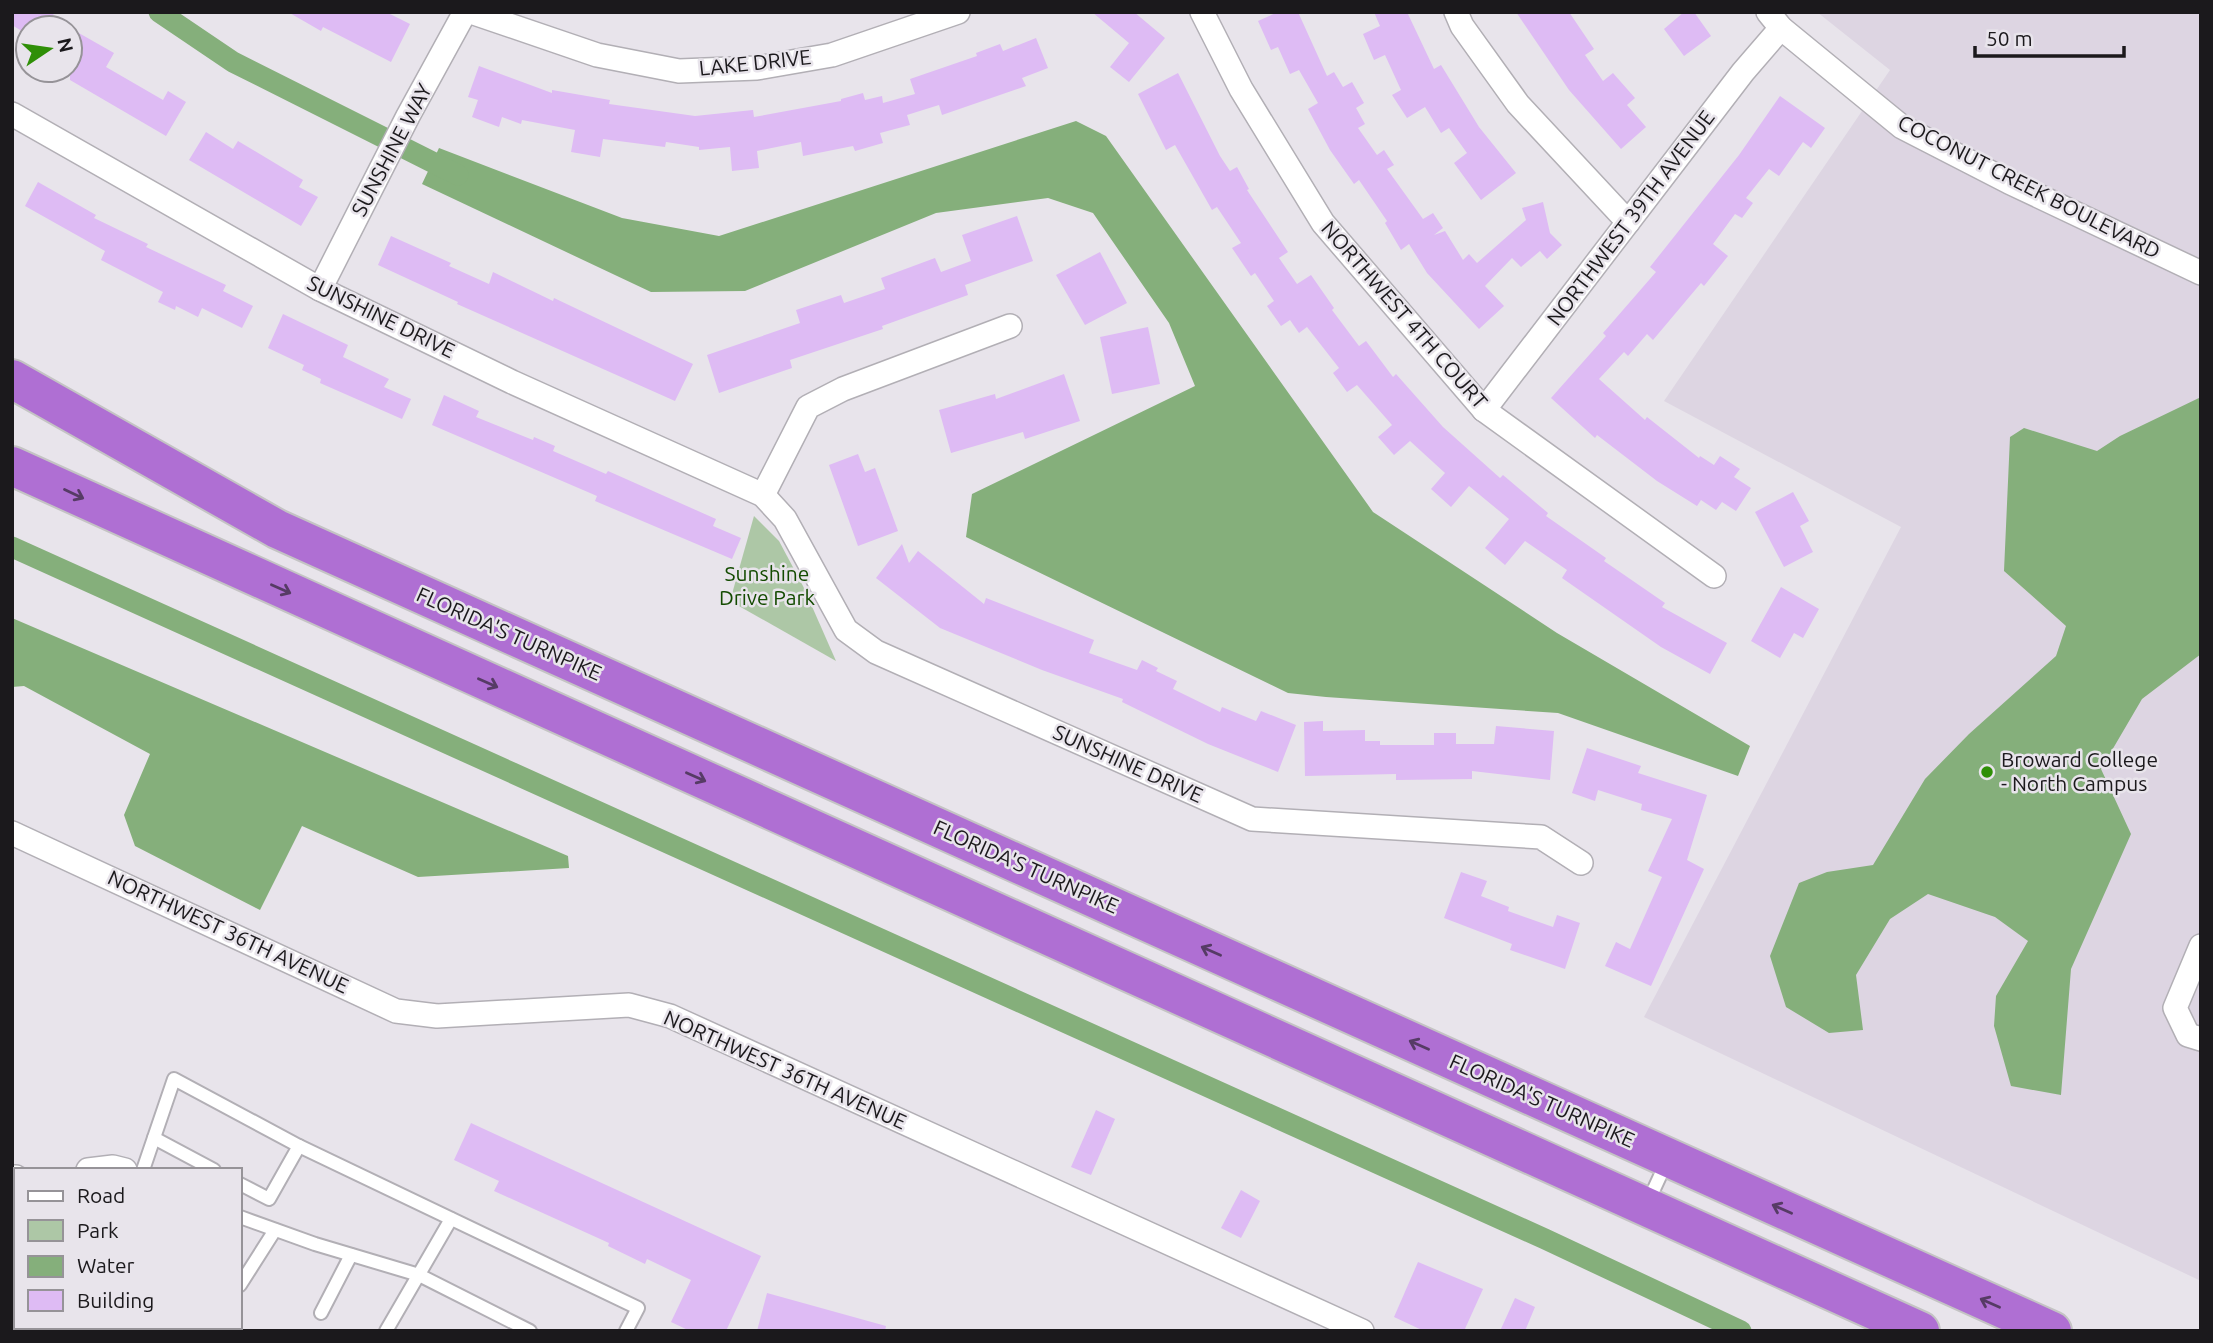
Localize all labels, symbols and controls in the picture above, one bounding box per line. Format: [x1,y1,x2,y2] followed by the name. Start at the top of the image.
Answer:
[14,14,84,84] north arrow
[1975,14,2124,58] scale bar
[1986,26,2033,50] text: 50 m
[53,36,78,55] text: N
[698,44,812,80] street label: LAKE DRIVE
[346,79,436,220] street label: SUNSHINE WAY
[1542,105,1719,330] street label: NORTHWEST 39TH AVENUE
[1894,109,2165,263] street label: COCONUT CREEK BOULEVARD
[1317,216,1493,413] street label: NORTHWEST 4TH COURT
[304,270,459,362] street label: SUNSHINE DRIVE
[63,488,84,502] one-way arrow
[719,561,815,609] park label: Sunshine Drive Park
[413,581,606,685] street label: FLORIDA'S TURNPIKE
[270,583,291,596] one-way arrow
[477,677,498,690] one-way arrow
[1050,719,1207,807] street label: SUNSHINE DRIVE
[2001,747,2158,795] place label: Broward College - North Campus
[1979,764,1995,780] marker: Broward College - North Campus
[684,771,706,784] one-way arrow
[930,814,1123,918] street label: FLORIDA'S TURNPIKE
[104,865,353,998] street label: NORTHWEST 36TH AVENUE
[1201,944,1222,957] one-way arrow
[660,1005,910,1134] street label: NORTHWEST 36TH AVENUE
[1408,1038,1430,1051] one-way arrow
[1446,1048,1639,1152] street label: FLORIDA'S TURNPIKE
[14,1168,242,1329] legend
[77,1183,125,1207] text: Road
[1772,1202,1793,1215] one-way arrow
[77,1218,119,1242] text: Park
[77,1253,135,1277] text: Water
[77,1288,154,1312] text: Building
[1979,1296,2001,1309] one-way arrow

